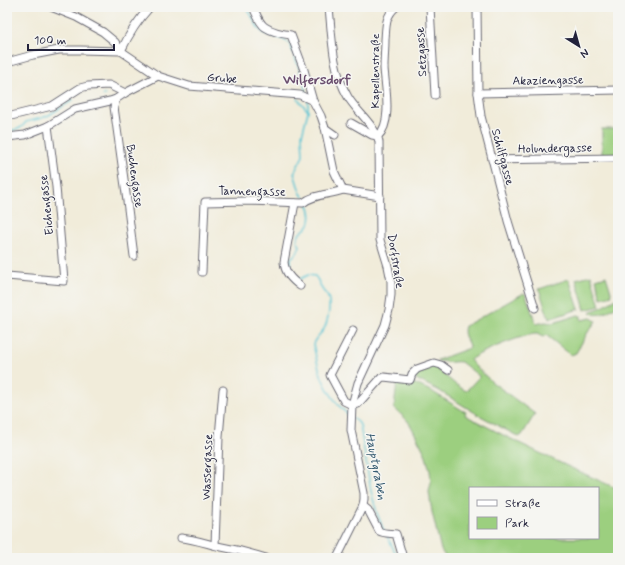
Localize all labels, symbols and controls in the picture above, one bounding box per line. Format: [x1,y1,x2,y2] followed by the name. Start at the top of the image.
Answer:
[28,26,114,52] scale bar
[413,26,431,77] street label: Setzgasse
[559,26,599,66] north arrow
[34,33,66,49] text: 100 m
[368,33,384,109] street label: Kapellenstraße
[577,45,592,61] text: N
[206,70,238,88] street label: Grube
[282,71,352,89] district label: Wilfersdorf
[512,72,584,90] street label: Akaziengasse
[487,127,517,188] street label: Schilfgasse
[518,140,592,158] street label: Holundergasse
[121,143,146,209] street label: Buchengasse
[36,173,59,236] street label: Eichengasse
[218,183,286,202] street label: Tannengasse
[383,233,407,290] street label: Dorfstraße
[361,431,390,502] water label: Hauptgraben
[199,434,218,501] street label: Wassergasse
[469,487,599,539] legend
[505,496,540,512] text: Straße
[505,516,529,532] text: Park

